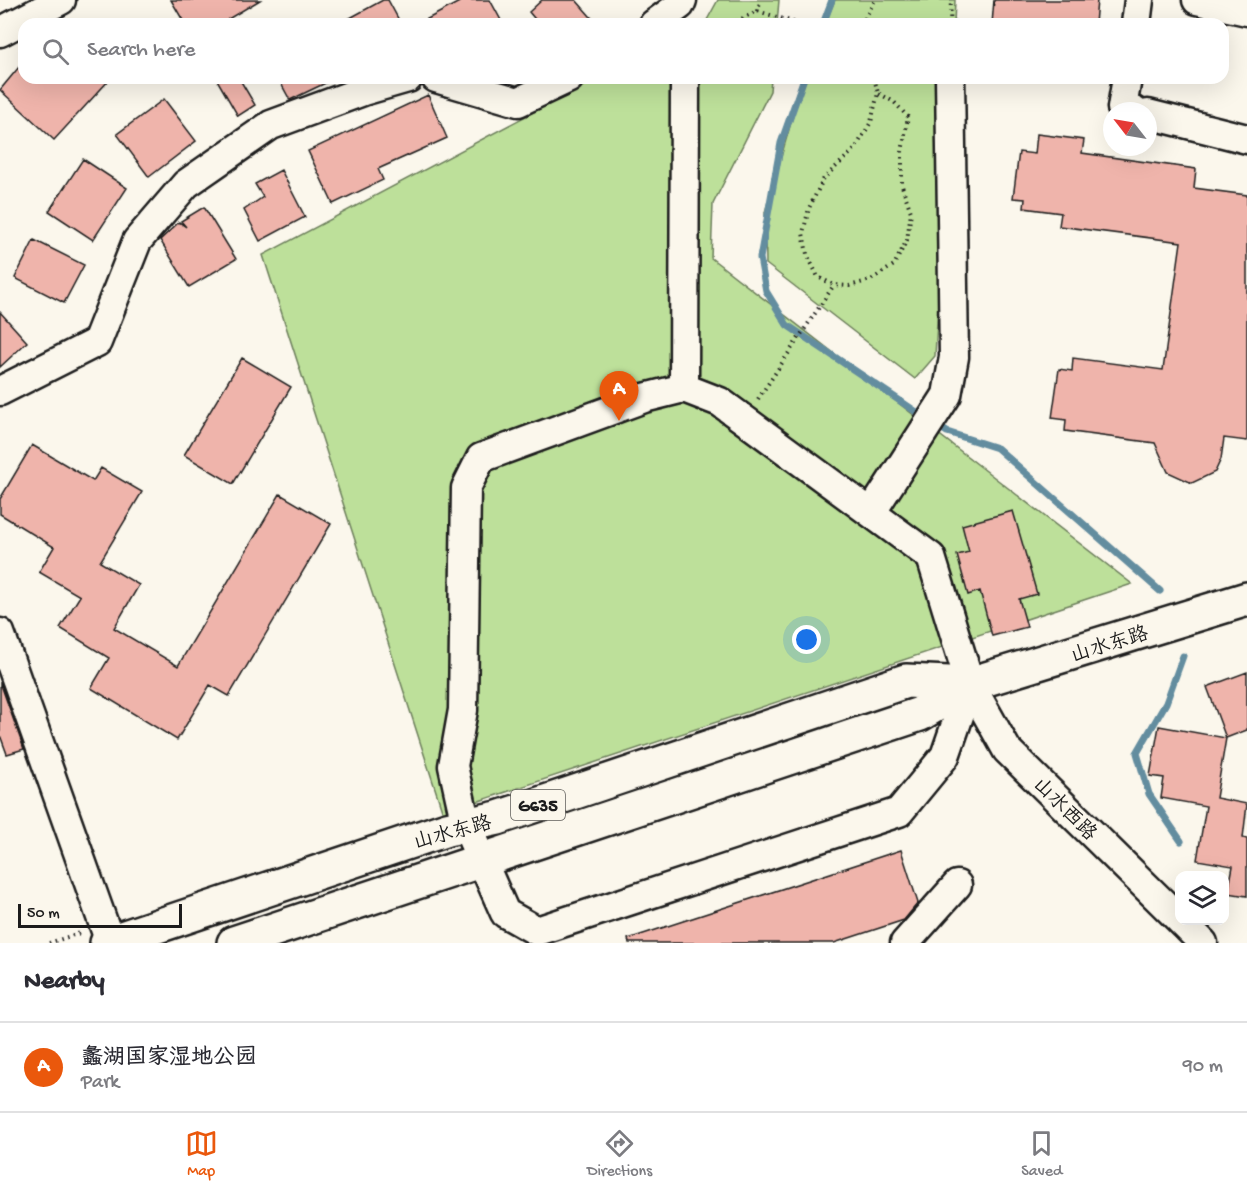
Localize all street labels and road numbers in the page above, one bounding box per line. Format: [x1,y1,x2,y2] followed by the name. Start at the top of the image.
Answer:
[1068,621,1153,669] street label: 山水东路
[1027,773,1102,848] street label: 山水西路
[511,790,565,820] road number: G635
[411,811,495,856] street label: 山水东路

